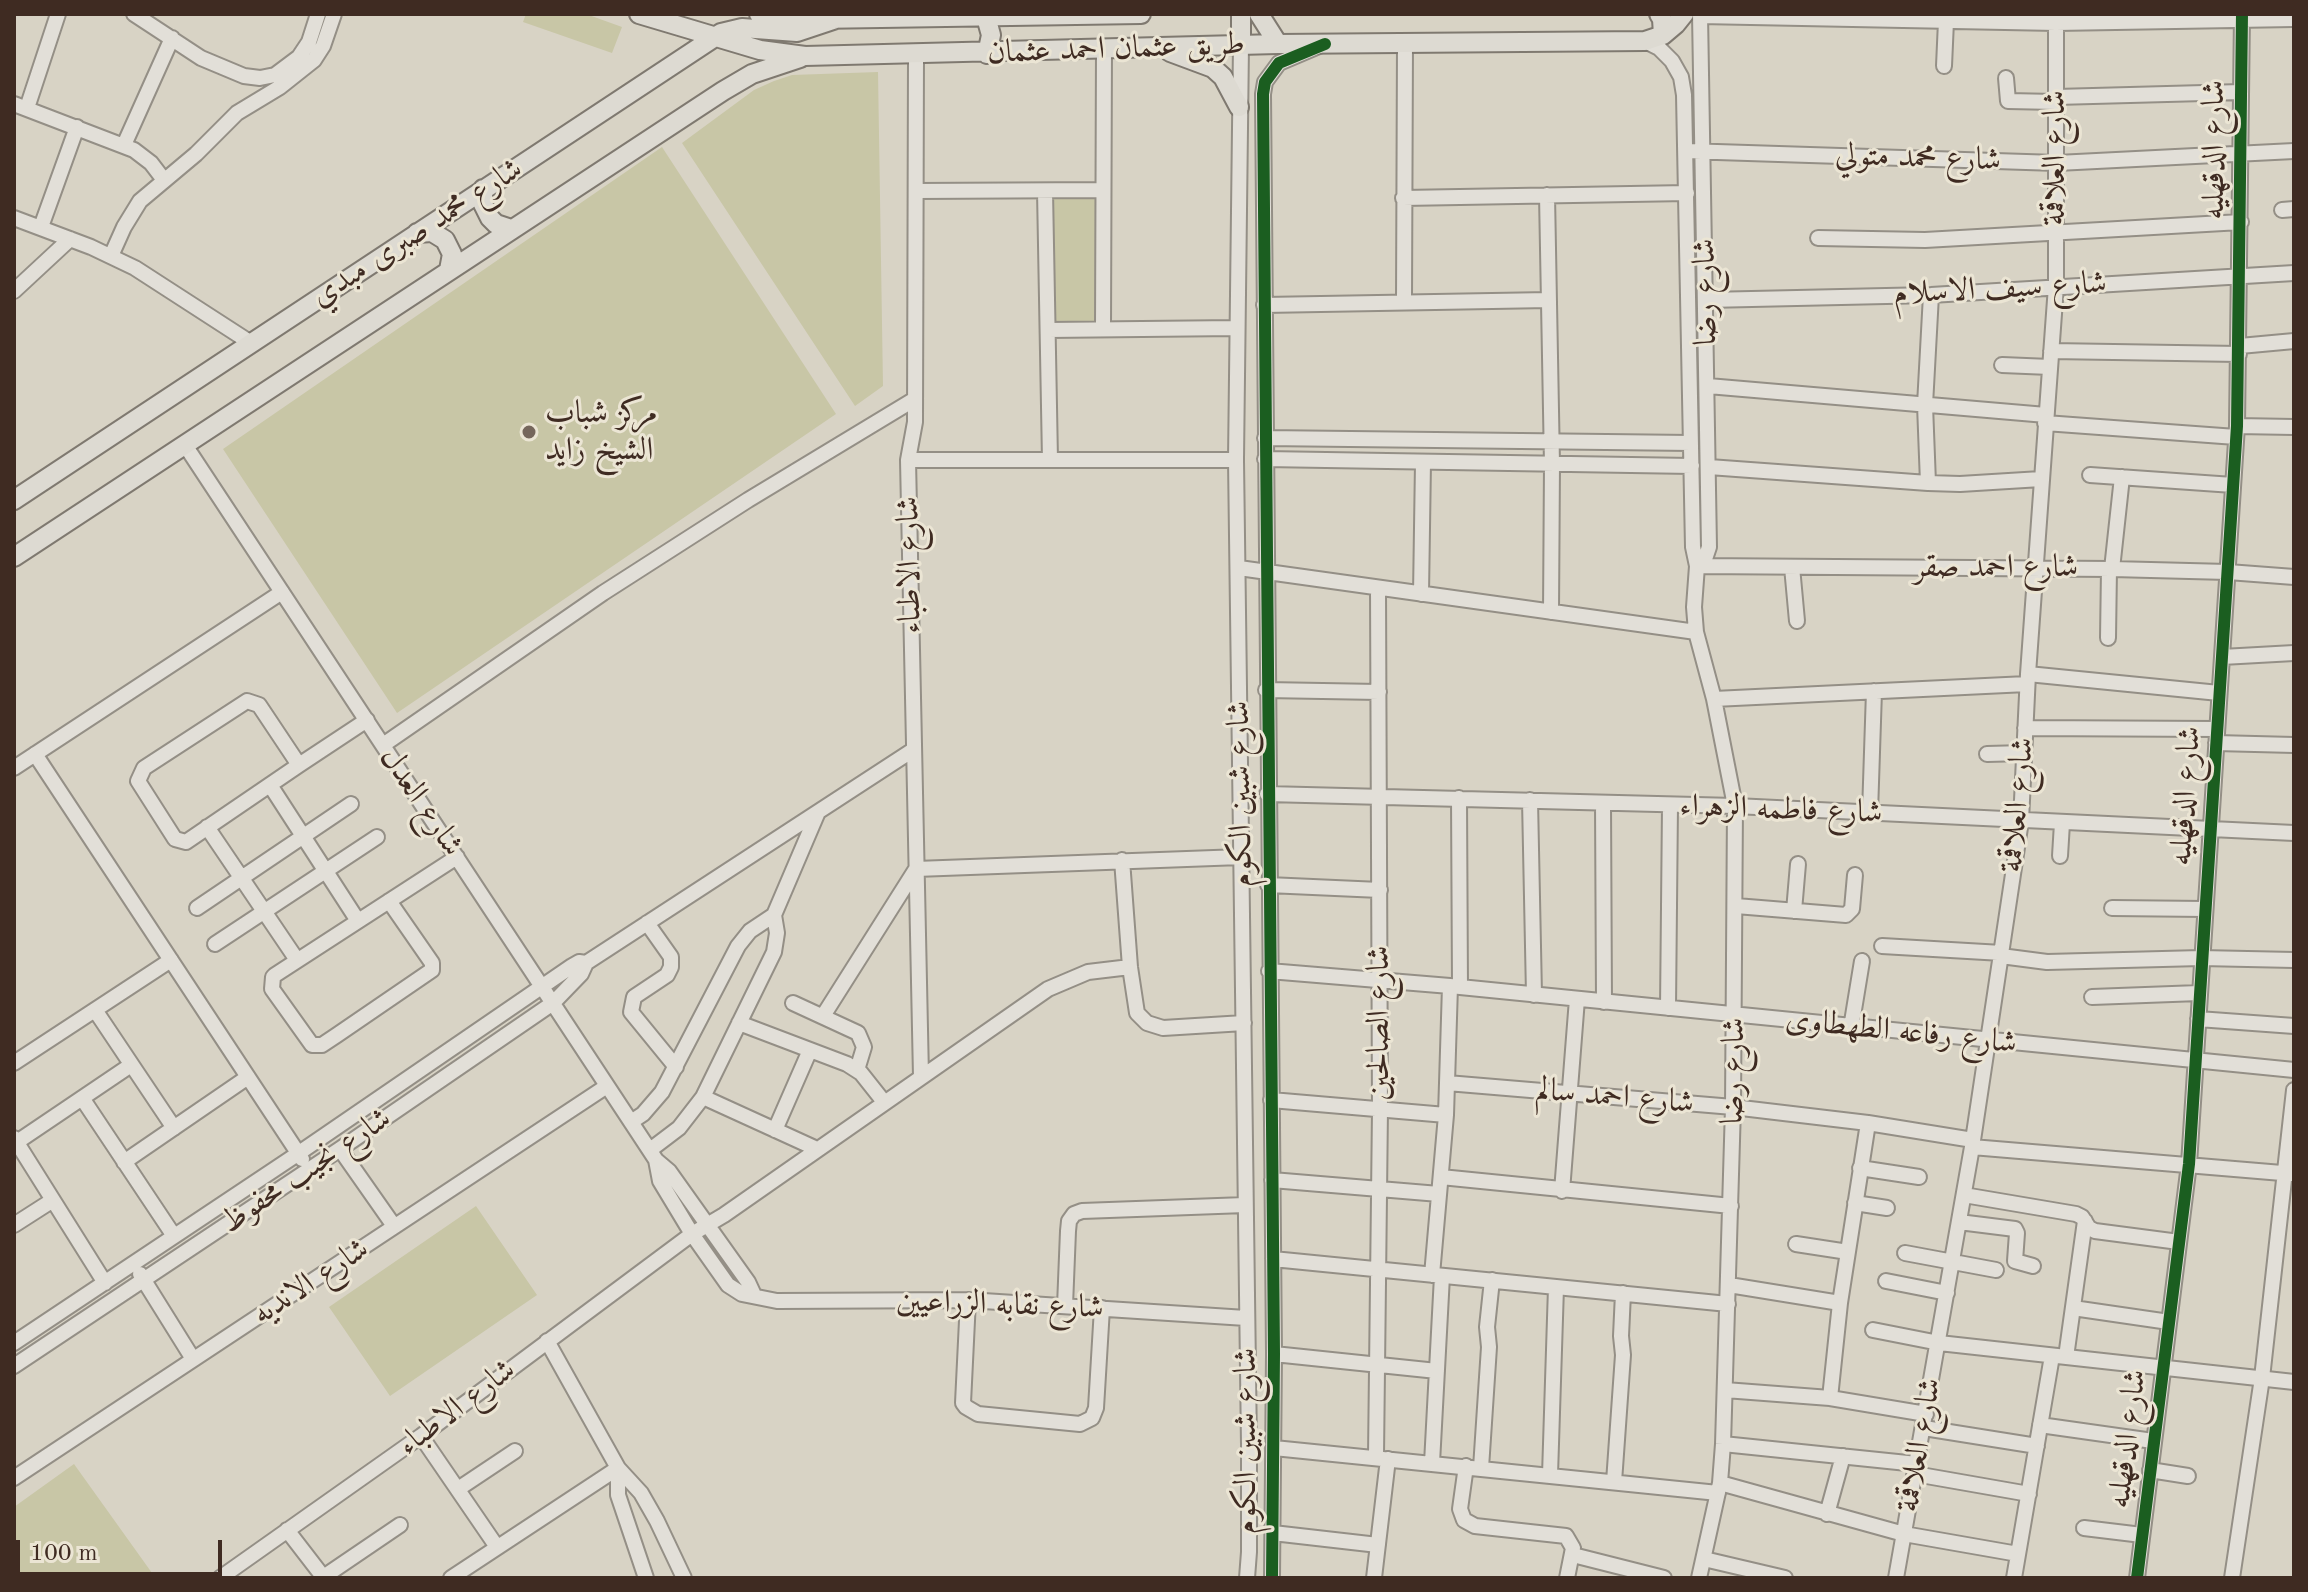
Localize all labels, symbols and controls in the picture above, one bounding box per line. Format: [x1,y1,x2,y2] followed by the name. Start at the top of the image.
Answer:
[986,25,1246,73] street label: طريق عثمان احمد عثمان
[2196,80,2234,220] street label: شارع الدقهليه
[2037,90,2075,226] street label: شارع العلاقمة
[1834,136,2002,180] street label: شارع محمد متولي
[304,150,530,316] street label: شارع محمد صبرى مبدي
[1686,238,1726,346] street label: شارع رضا
[1892,264,2108,314] street label: شارع سيف الاسلام
[545,395,658,470] place label: مركز شباب الشيخ زايد
[520,423,538,441] marker: مركز شباب الشيخ زايد
[890,496,930,634] street label: شارع الاطباء
[1914,549,2078,587] street label: شارع احمد صقر
[1220,700,1262,888] street label: شارع شبين الكوم
[2162,725,2210,867] street label: شارع الدقهليه
[1993,736,2043,874] street label: شارع العلاقمة
[371,740,471,864] street label: شارع العدل
[1679,787,1883,833] street label: شارع فاطمه الزهراء
[1361,946,1399,1100] street label: شارع الصالحين
[1783,1001,2019,1063] street label: شارع رفاعه الطهطاوى
[1714,1017,1754,1125] street label: شارع رضا
[1534,1071,1696,1123] street label: شارع احمد سالم
[213,1100,399,1242] street label: شارع نجيب محفوظ
[246,1230,376,1334] street label: شارع الانديه
[896,1282,1104,1328] street label: شارع نقابه الزراعيين
[1228,1348,1266,1534] street label: شارع شبين الكوم
[391,1351,523,1465] street label: شارع الاطباء
[2100,1367,2156,1511] street label: شارع الدقهليه
[1889,1375,1951,1515] street label: شارع العلاقمة
[20,1524,226,1574] scale bar
[30,1542,98,1566] text: 100 m

